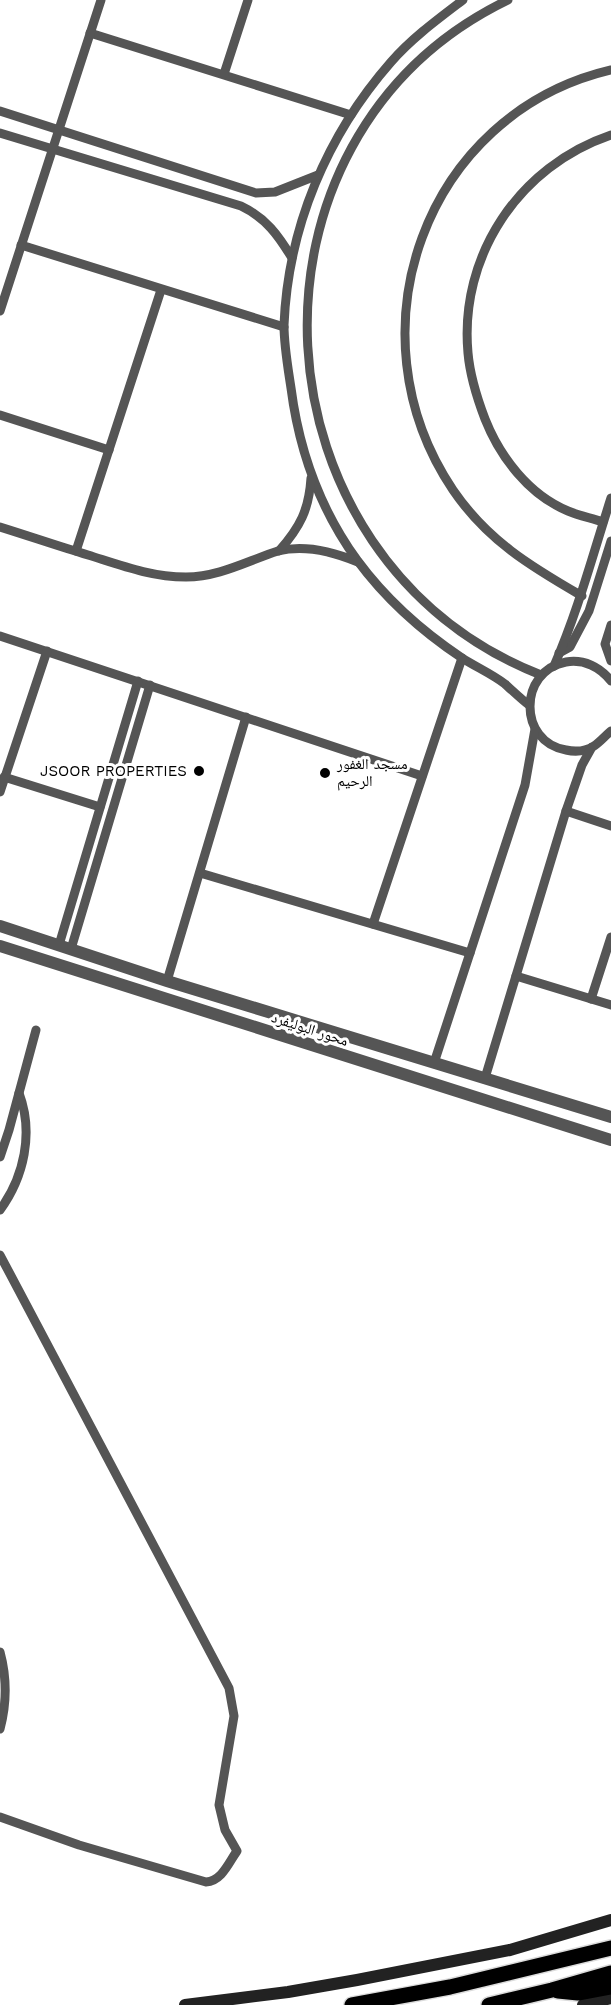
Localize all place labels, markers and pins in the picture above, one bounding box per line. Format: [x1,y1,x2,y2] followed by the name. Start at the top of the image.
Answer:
[336,755,408,791] place label: مسجد الغفور الرحيم
[40,762,187,780] place label: JSOOR PROPERTIES
[192,764,206,778] marker: JSOOR PROPERTIES
[318,766,332,780] marker: مسجد الغفور الرحيم

